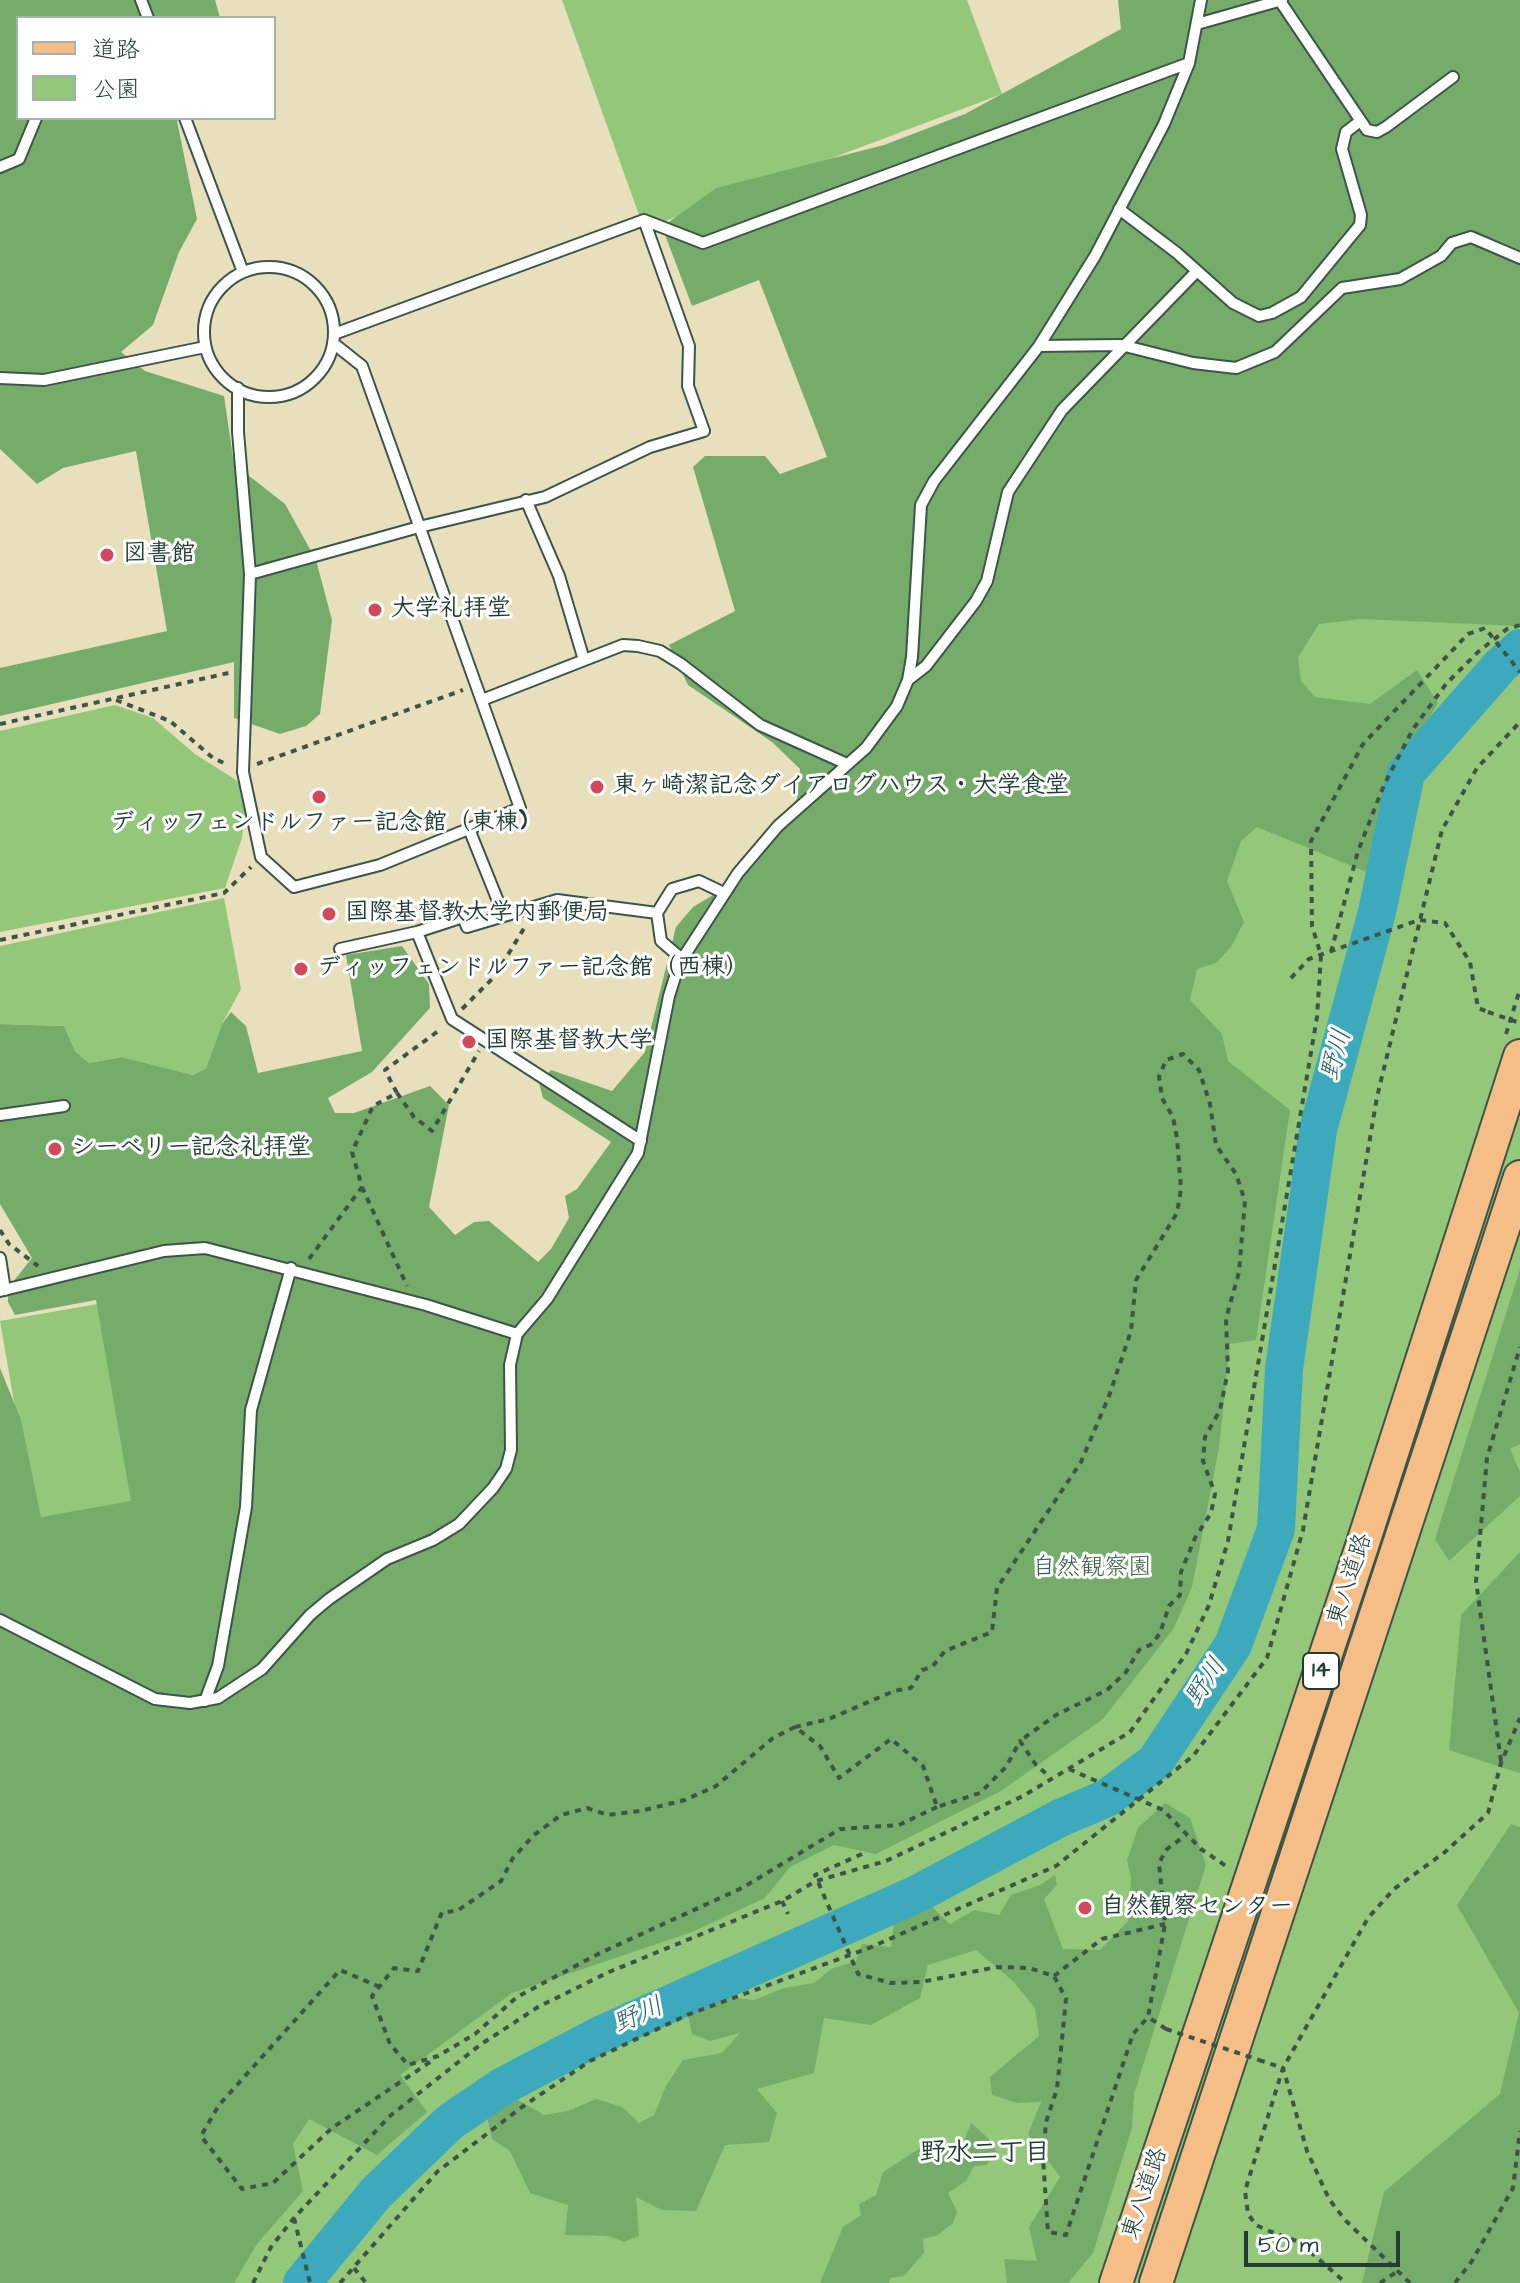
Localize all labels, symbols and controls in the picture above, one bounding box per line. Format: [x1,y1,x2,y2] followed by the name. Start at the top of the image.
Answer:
[16,16,276,120] legend
[92,33,140,67] text: 道路
[92,73,140,107] text: 公園
[123,541,195,569] place label: 図書館
[98,546,116,564] marker: 図書館
[391,596,511,624] place label: 大学礼拝堂
[366,601,384,619] marker: 大学礼拝堂
[613,773,1069,801] place label: 東ヶ崎潔記念ダイアログハウス・大学食堂
[588,778,606,796] marker: 東ヶ崎潔記念ダイアログハウス・大学食堂
[310,788,328,806] marker: ディッフェンドルファー記念館（東棟)
[111,810,527,838] place label: ディッフェンドルファー記念館（東棟)
[345,900,609,928] place label: 国際基督教大学内郵便局
[320,905,338,923] marker: 国際基督教大学内郵便局
[317,955,749,983] place label: ディッフェンドルファー記念館（西棟）
[292,960,310,978] marker: ディッフェンドルファー記念館（西棟）
[1316,1026,1360,1084] water label: 野川
[485,1028,653,1056] place label: 国際基督教大学
[460,1033,478,1051] marker: 国際基督教大学
[71,1135,311,1163] place label: シーベリー記念礼拝堂
[46,1140,64,1158] marker: シーベリー記念礼拝堂
[1322,1530,1380,1630] street label: 東八道路
[1032,1555,1152,1583] park label: 自然観察園
[1180,1653,1234,1713] water label: 野川
[1303,1653,1339,1689] road number: 14
[1101,1894,1293,1922] place label: 自然観察センター
[1076,1899,1094,1917] marker: 自然観察センター
[609,1992,669,2042] water label: 野川
[920,2139,1050,2171] district label: 野水二丁目
[1117,2144,1175,2244] street label: 東八道路
[1248,2215,1404,2265] scale bar
[1258,2228,1318,2262] text: 50 m

